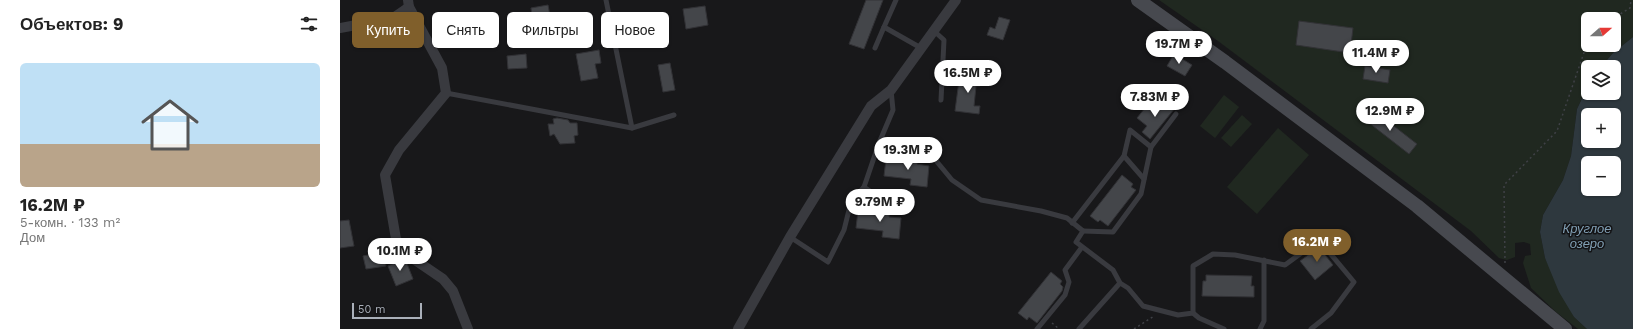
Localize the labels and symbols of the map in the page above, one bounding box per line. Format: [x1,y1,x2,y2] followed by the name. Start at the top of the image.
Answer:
[1581,12,1621,52] north arrow
[1142,31,1216,65] pin: 19.7M ₽
[1339,40,1413,74] pin: 11.4M ₽
[931,60,1005,94] pin: 16.5M ₽
[1118,84,1192,118] pin: 7.83M ₽
[1353,98,1427,132] pin: 12.9M ₽
[871,137,945,171] pin: 19.3M ₽
[843,189,917,223] pin: 9.79M ₽
[1562,221,1612,251] water label: Круглое озеро
[1280,229,1354,263] pin: 16.2M ₽
[363,238,437,272] pin: 10.1M ₽
[352,301,422,320] scale bar

